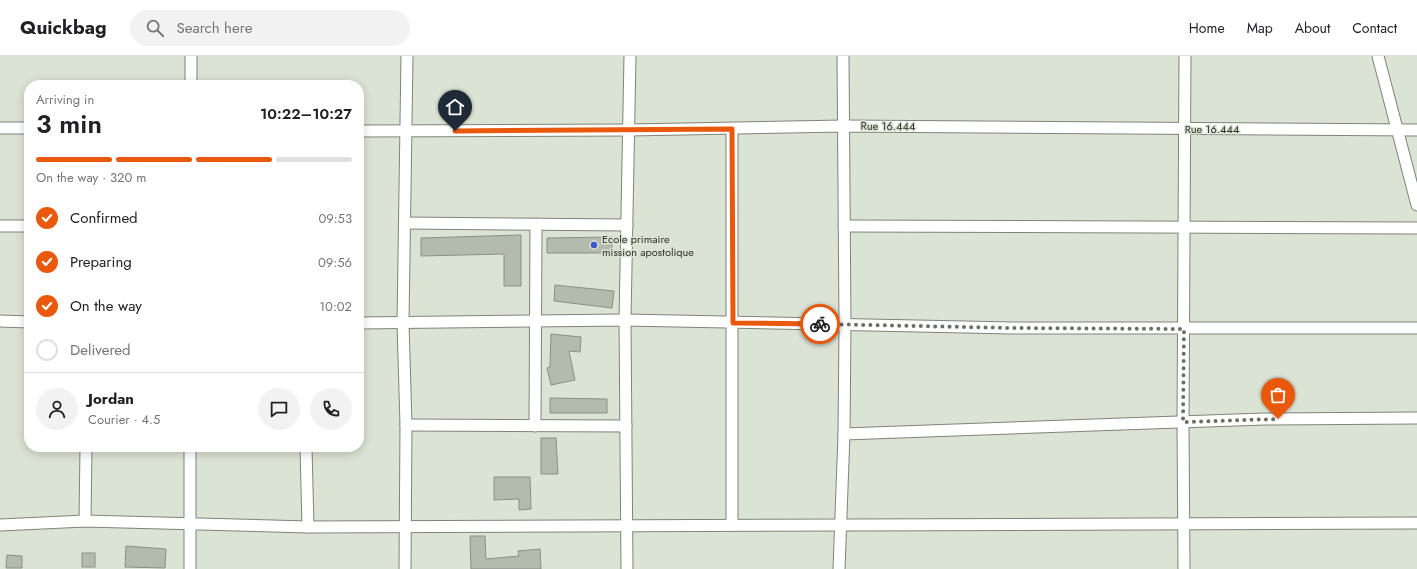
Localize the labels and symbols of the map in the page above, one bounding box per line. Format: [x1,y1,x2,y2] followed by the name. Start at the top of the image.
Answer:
[438,90,472,131] pin
[860,118,916,134] street label: Rue 16.444
[1185,121,1240,137] street label: Rue 16.444
[602,231,694,260] place label: Ecole primaire mission apostolique
[589,240,599,250] marker: Ecole primaire mission apostolique
[800,304,840,344] courier
[1261,378,1295,419] pin

